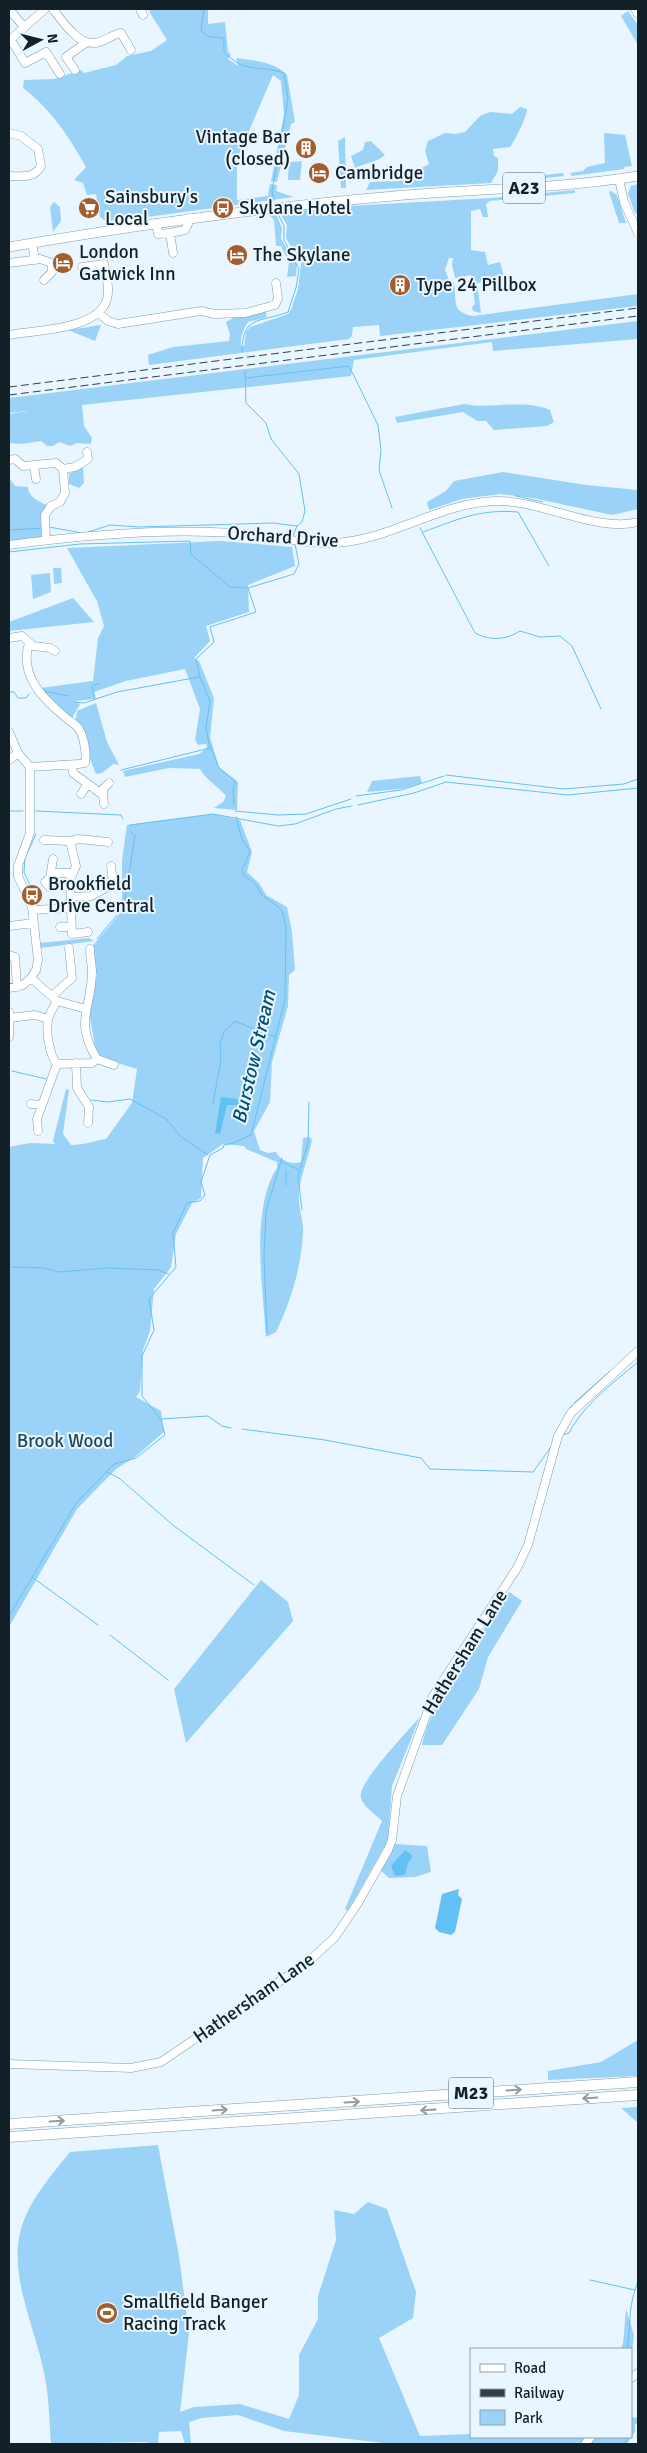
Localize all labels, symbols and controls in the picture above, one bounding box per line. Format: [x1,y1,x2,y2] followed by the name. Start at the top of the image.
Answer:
[15,15,65,65] north arrow
[43,33,61,44] text: N
[196,125,290,171] place label: Vintage Bar (closed)
[294,136,318,160] building icon: Vintage Bar (closed)
[307,161,331,185] hotel icon: Cambridge
[335,161,423,185] place label: Cambridge
[503,172,545,204] road number: A23
[105,185,198,231] place label: Sainsbury's Local
[77,196,101,220] supermarket icon: Sainsbury's Local
[211,196,235,220] bus stop icon: Skylane Hotel
[239,196,351,220] place label: Skylane Hotel
[79,240,176,286] place label: London Gatwick Inn
[225,243,249,267] hotel icon: The Skylane
[253,243,350,267] place label: The Skylane
[51,251,75,275] hotel icon: London Gatwick Inn
[388,273,412,297] building icon: Type 24 Pillbox
[416,273,537,297] place label: Type 24 Pillbox
[226,521,340,553] street label: Orchard Drive
[48,872,155,918] place label: Brookfield Drive Central
[20,883,44,907] bus stop icon: Brookfield Drive Central
[227,987,282,1126] water label: Burstow Stream
[17,1429,113,1453] park label: Brook Wood
[417,1585,513,1719] street label: Hathersham Lane
[189,1947,319,2049] street label: Hathersham Lane
[448,2078,494,2108] road number: M23
[506,2086,522,2095] one-way arrow
[582,2094,598,2103] one-way arrow
[344,2097,360,2106] one-way arrow
[420,2105,436,2115] one-way arrow
[211,2106,227,2115] one-way arrow
[49,2116,65,2125] one-way arrow
[123,2290,267,2336] place label: Smallfield Banger Racing Track
[95,2301,119,2325] sports icon: Smallfield Banger Racing Track
[470,2348,632,2438] legend
[514,2359,546,2377] text: Road
[514,2384,564,2402] text: Railway
[514,2409,543,2427] text: Park

